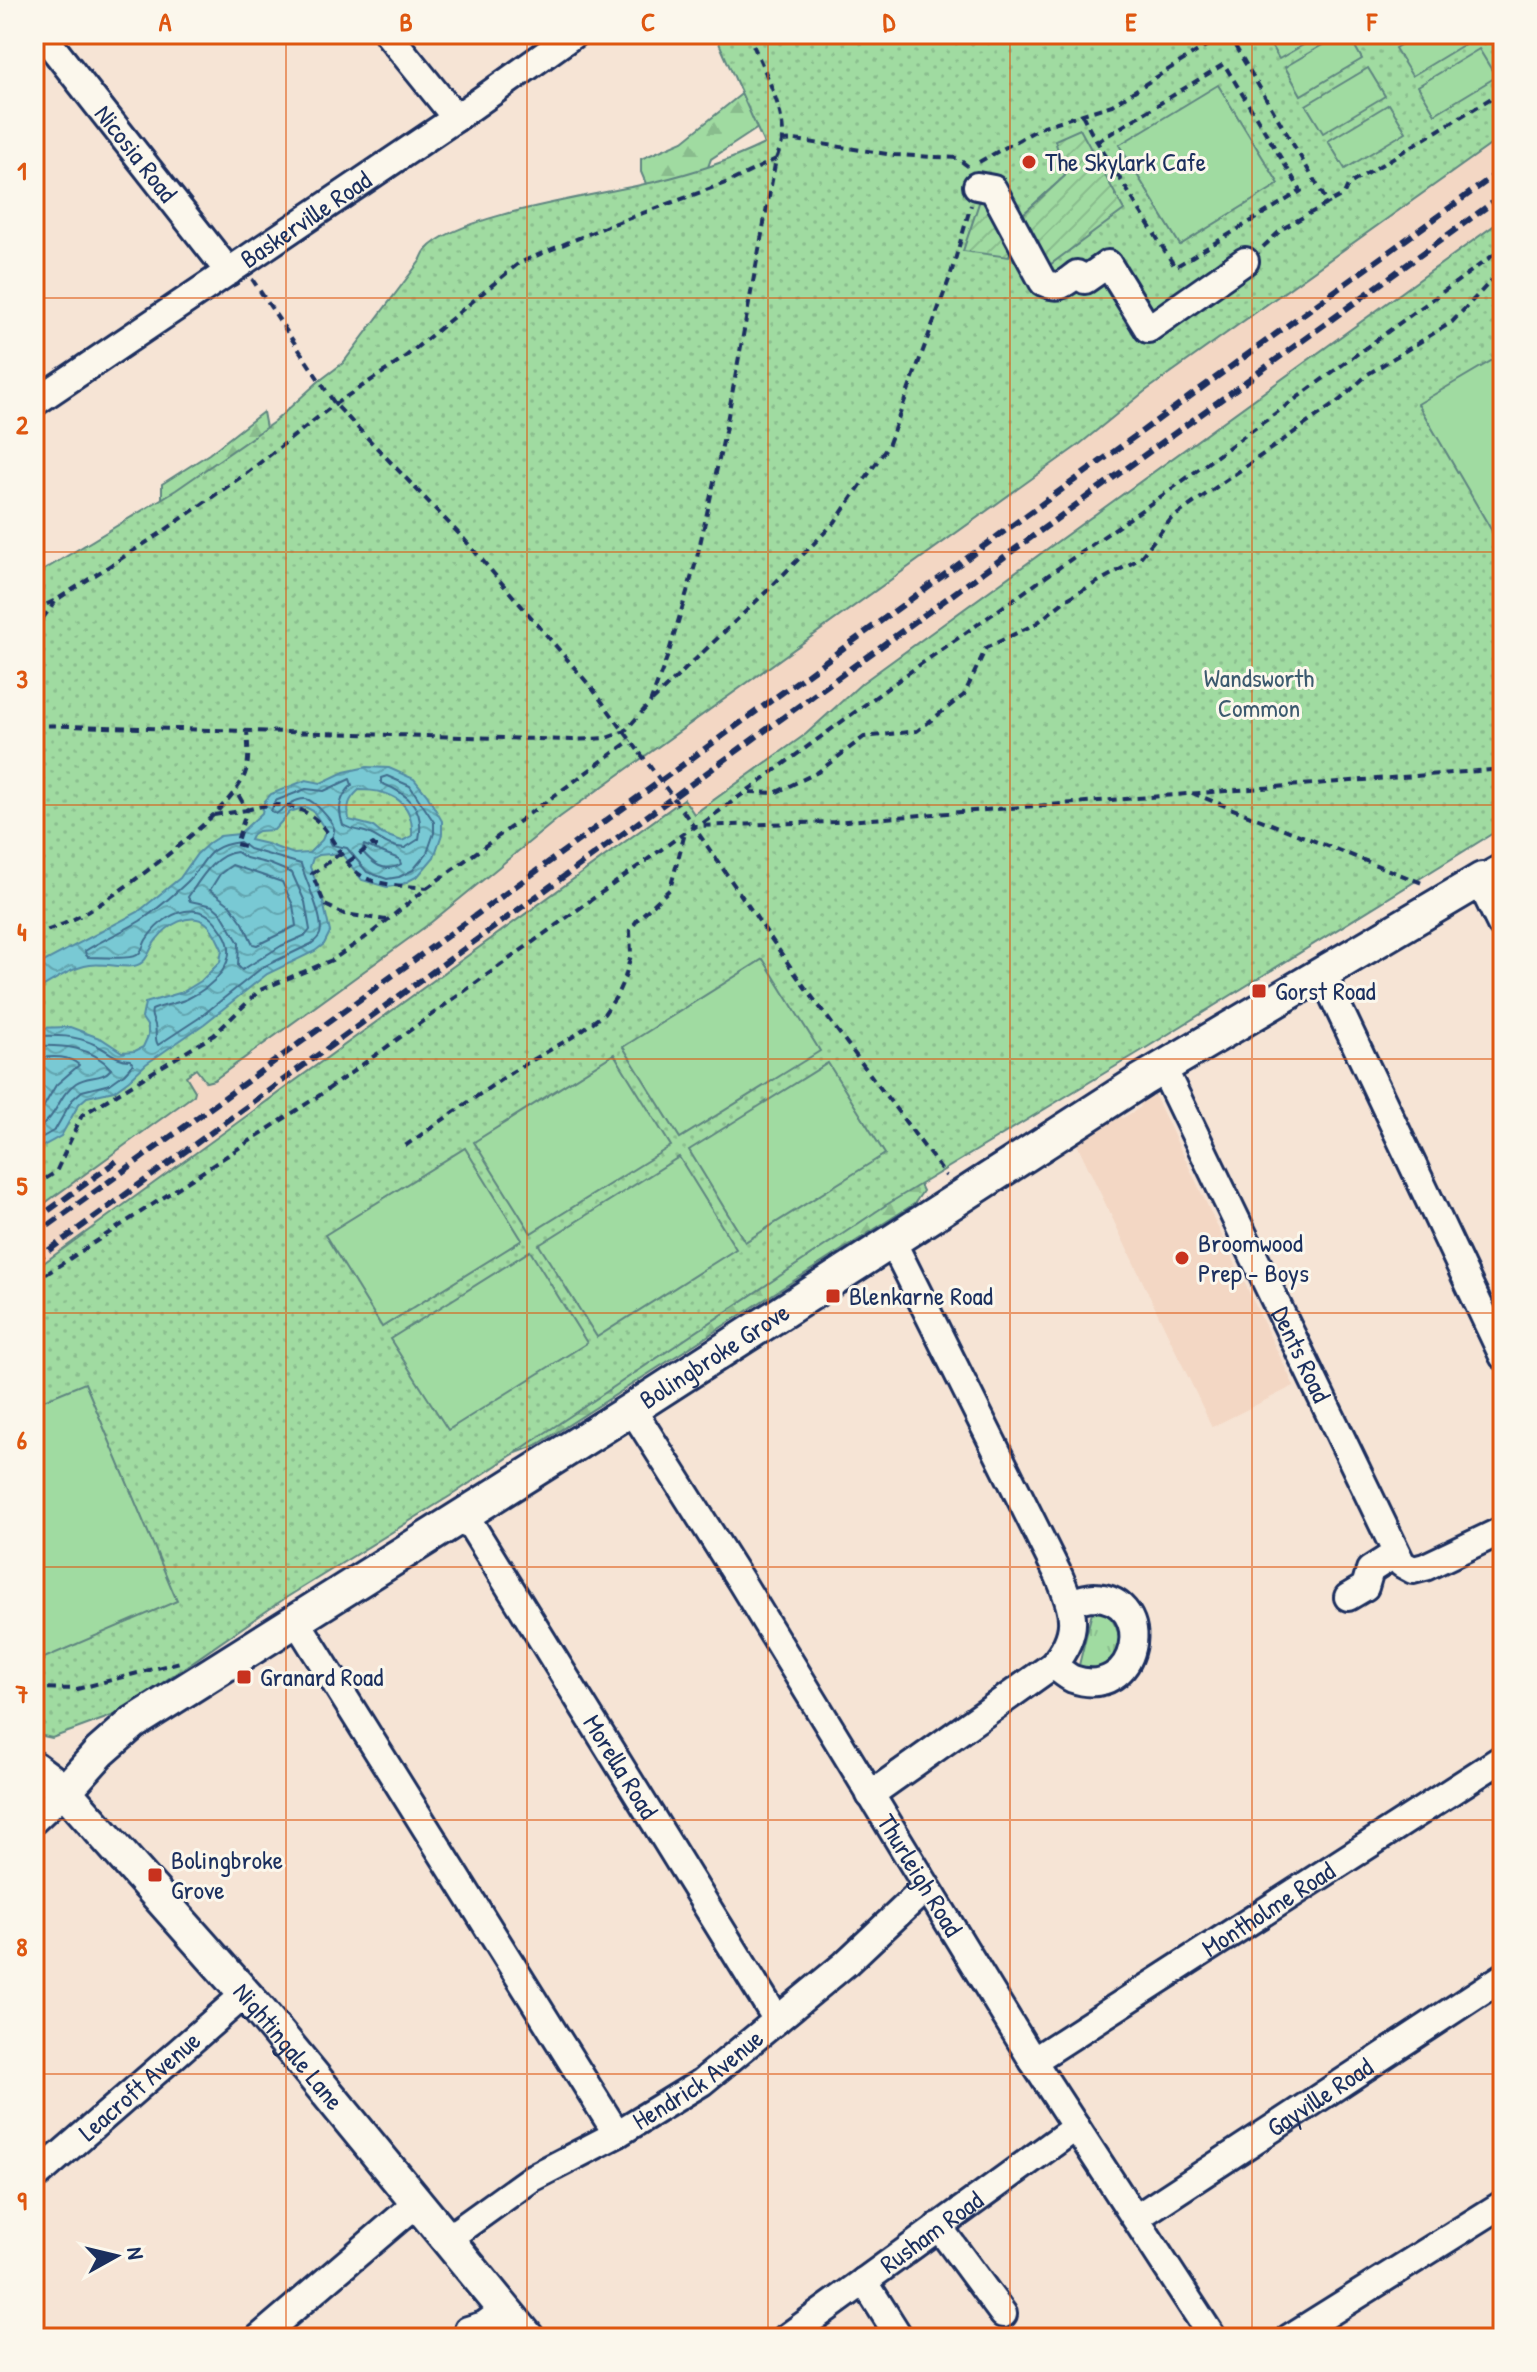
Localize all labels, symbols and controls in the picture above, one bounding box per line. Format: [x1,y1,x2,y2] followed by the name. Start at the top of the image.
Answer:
[159,4,172,39] text: A
[399,4,413,39] text: B
[641,4,655,39] text: C
[883,4,896,39] text: D
[1125,4,1137,39] text: E
[1366,4,1378,39] text: F
[87,97,186,209] street label: Nicosia Road
[1045,144,1206,179] place label: The Skylark Cafe
[17,153,27,188] text: 1
[1020,153,1038,171] marker: The Skylark Cafe
[233,162,378,276] street label: Baskerville Road
[16,407,29,442] text: 2
[1204,660,1314,725] park label: Wandsworth Common
[16,661,28,696] text: 3
[17,914,27,949] text: 4
[1275,973,1376,1008] place label: Gorst Road
[1250,982,1268,1000] marker: Gorst Road
[17,1168,28,1203] text: 5
[1198,1225,1309,1290] place label: Broomwood Prep - Boys
[1173,1249,1191,1267] marker: Broomwood Prep - Boys
[849,1278,993,1313] place label: Blenkarne Road
[824,1287,842,1305] marker: Blenkarne Road
[632,1294,796,1417] street label: Bolingbroke Grove
[1264,1301,1339,1408] street label: Dents Road
[17,1422,28,1457] text: 6
[260,1659,383,1694] place label: Granard Road
[235,1668,253,1686] marker: Granard Road
[15,1676,29,1711] text: 7
[576,1708,666,1825] street label: Morella Road
[870,1807,971,1943] street label: Thurleigh Road
[171,1842,283,1907] place label: Bolingbroke Grove
[1195,1853,1341,1965] street label: Montholme Road
[146,1866,164,1884] marker: Bolingbroke Grove
[16,1929,28,1964] text: 8
[226,1975,352,2117] street label: Nightingale Lane
[626,2021,770,2137] street label: Hendrick Avenue
[71,2023,208,2148] street label: Leacroft Avenue
[1260,2049,1379,2144] street label: Gayville Road
[873,2182,990,2281] street label: Rusham Road
[17,2183,27,2218] text: 9
[76,2216,156,2296] north arrow
[120,2245,152,2261] text: N

